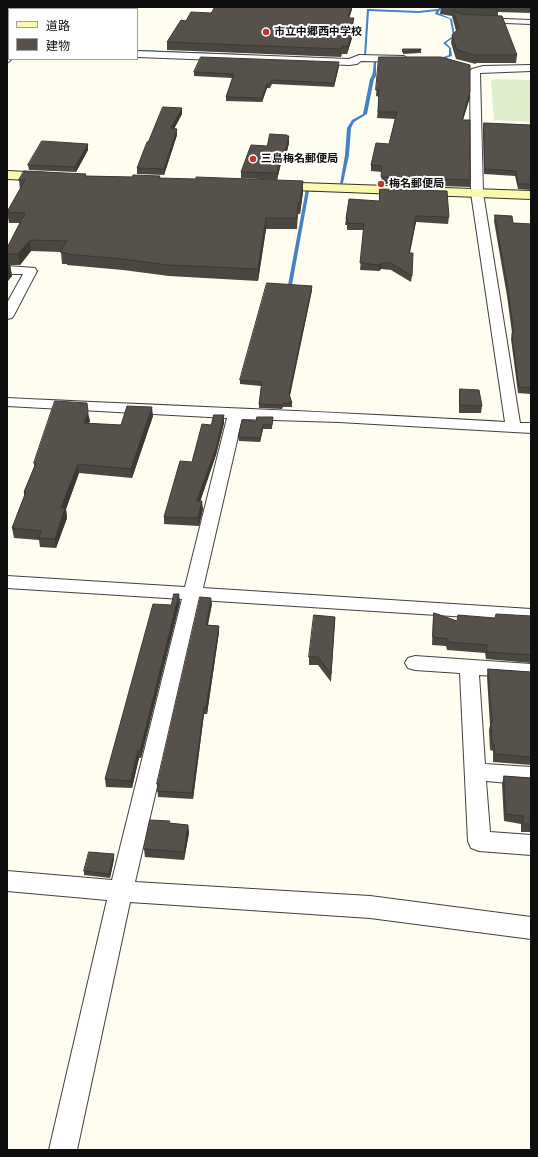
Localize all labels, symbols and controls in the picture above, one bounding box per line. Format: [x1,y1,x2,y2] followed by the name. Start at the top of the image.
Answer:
[8,8,138,60] legend
[46,19,70,33] text: 道路
[274,25,362,39] place label: 市立中郷西中学校
[261,27,271,37] marker: 市立中郷西中学校
[46,39,70,53] text: 建物
[261,152,338,166] place label: 三島梅名郵便局
[248,154,258,164] marker: 三島梅名郵便局
[389,177,444,191] place label: 梅名郵便局
[376,179,386,189] marker: 梅名郵便局

